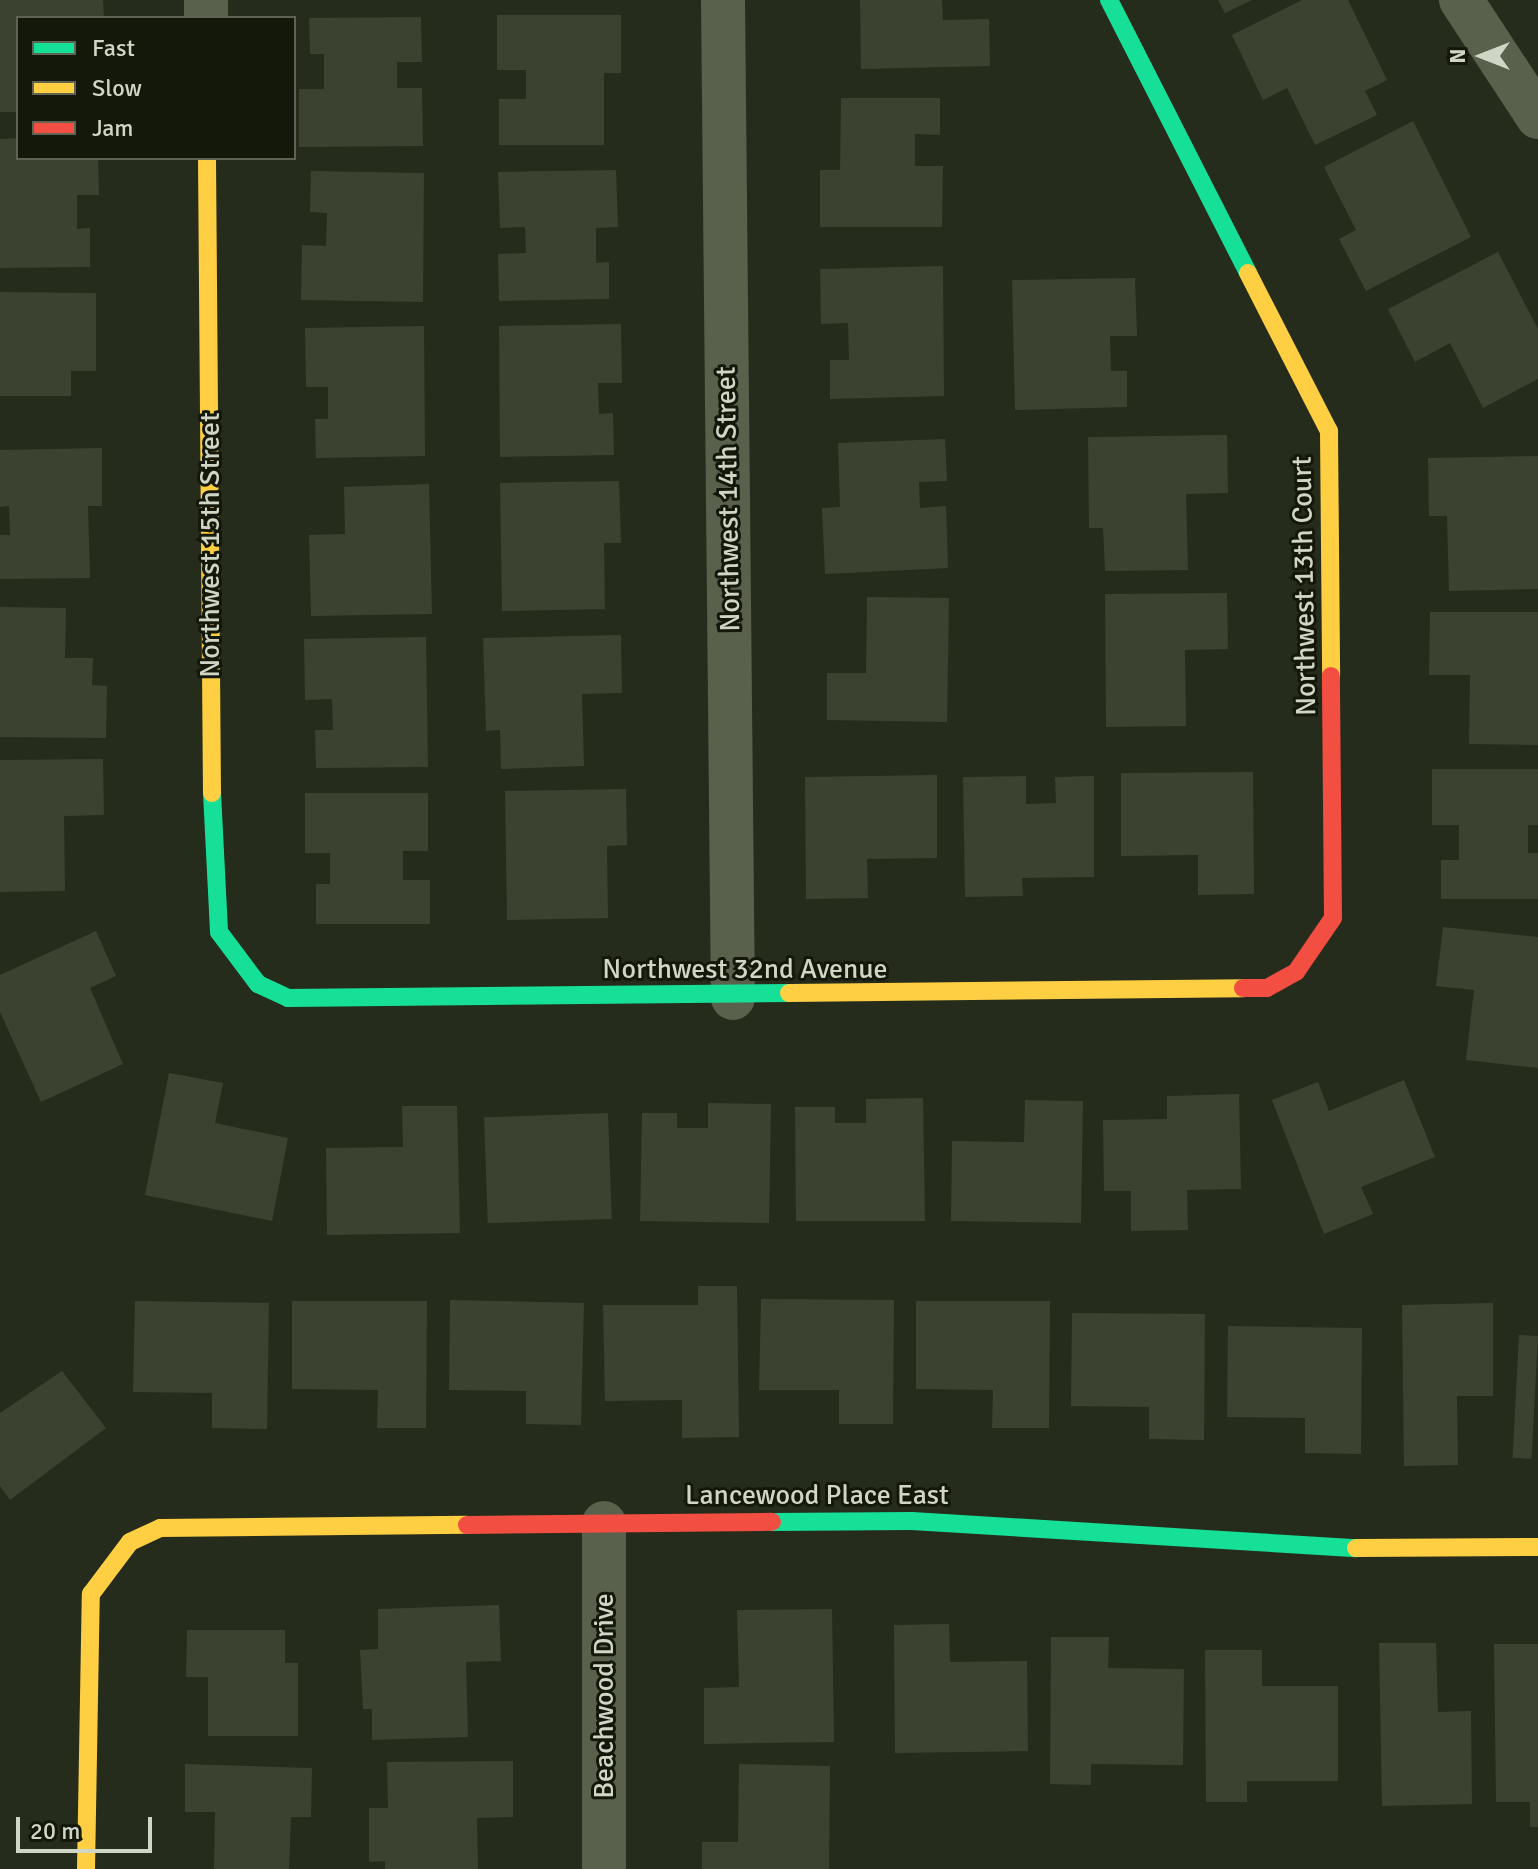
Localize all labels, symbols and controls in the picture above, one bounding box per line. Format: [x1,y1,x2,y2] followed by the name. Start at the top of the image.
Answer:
[16,16,296,160] legend
[1442,16,1522,96] north arrow
[92,33,135,63] text: Fast
[1444,48,1471,64] text: N
[92,73,142,103] text: Slow
[92,113,133,143] text: Jam
[709,366,747,632] street label: Northwest 14th Street
[193,412,227,678] street label: Northwest 15th Street
[1285,456,1323,716] street label: Northwest 13th Court
[602,952,888,986] street label: Northwest 32nd Avenue
[685,1478,949,1512] street label: Lancewood Place East
[587,1593,621,1799] street label: Beachwood Drive
[20,1801,156,1851] scale bar
[30,1816,80,1846] text: 20 m

